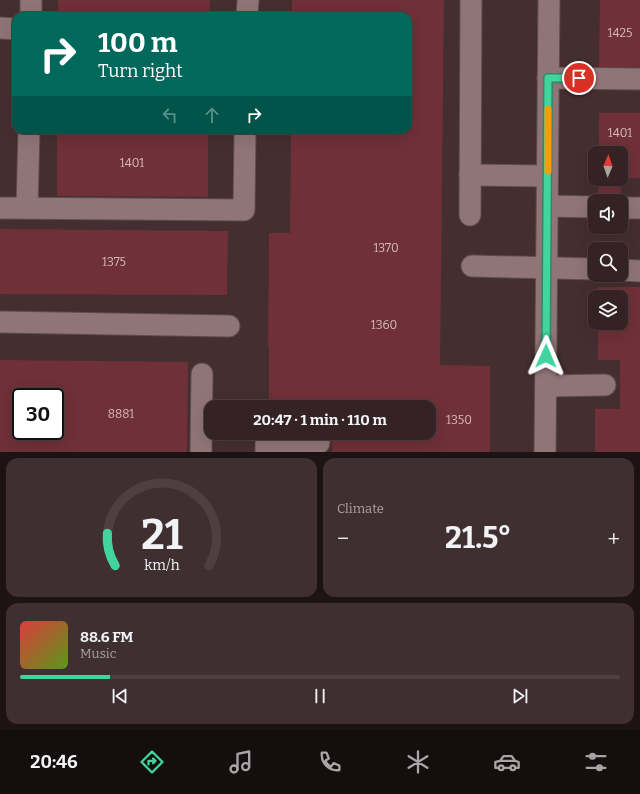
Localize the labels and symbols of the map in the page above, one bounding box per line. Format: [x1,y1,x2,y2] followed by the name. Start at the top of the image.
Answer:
[608,26,632,40] house number: 1425
[562,61,596,95] pin
[608,126,632,140] house number: 1401
[588,146,628,186] north arrow
[120,156,144,170] house number: 1401
[373,241,399,255] house number: 1370
[102,255,126,269] house number: 1375
[371,318,397,332] house number: 1360
[525,335,567,377] position arrow
[12,388,64,440] speed limit sign: 30
[108,407,134,421] house number: 8881
[446,413,472,427] house number: 1350

